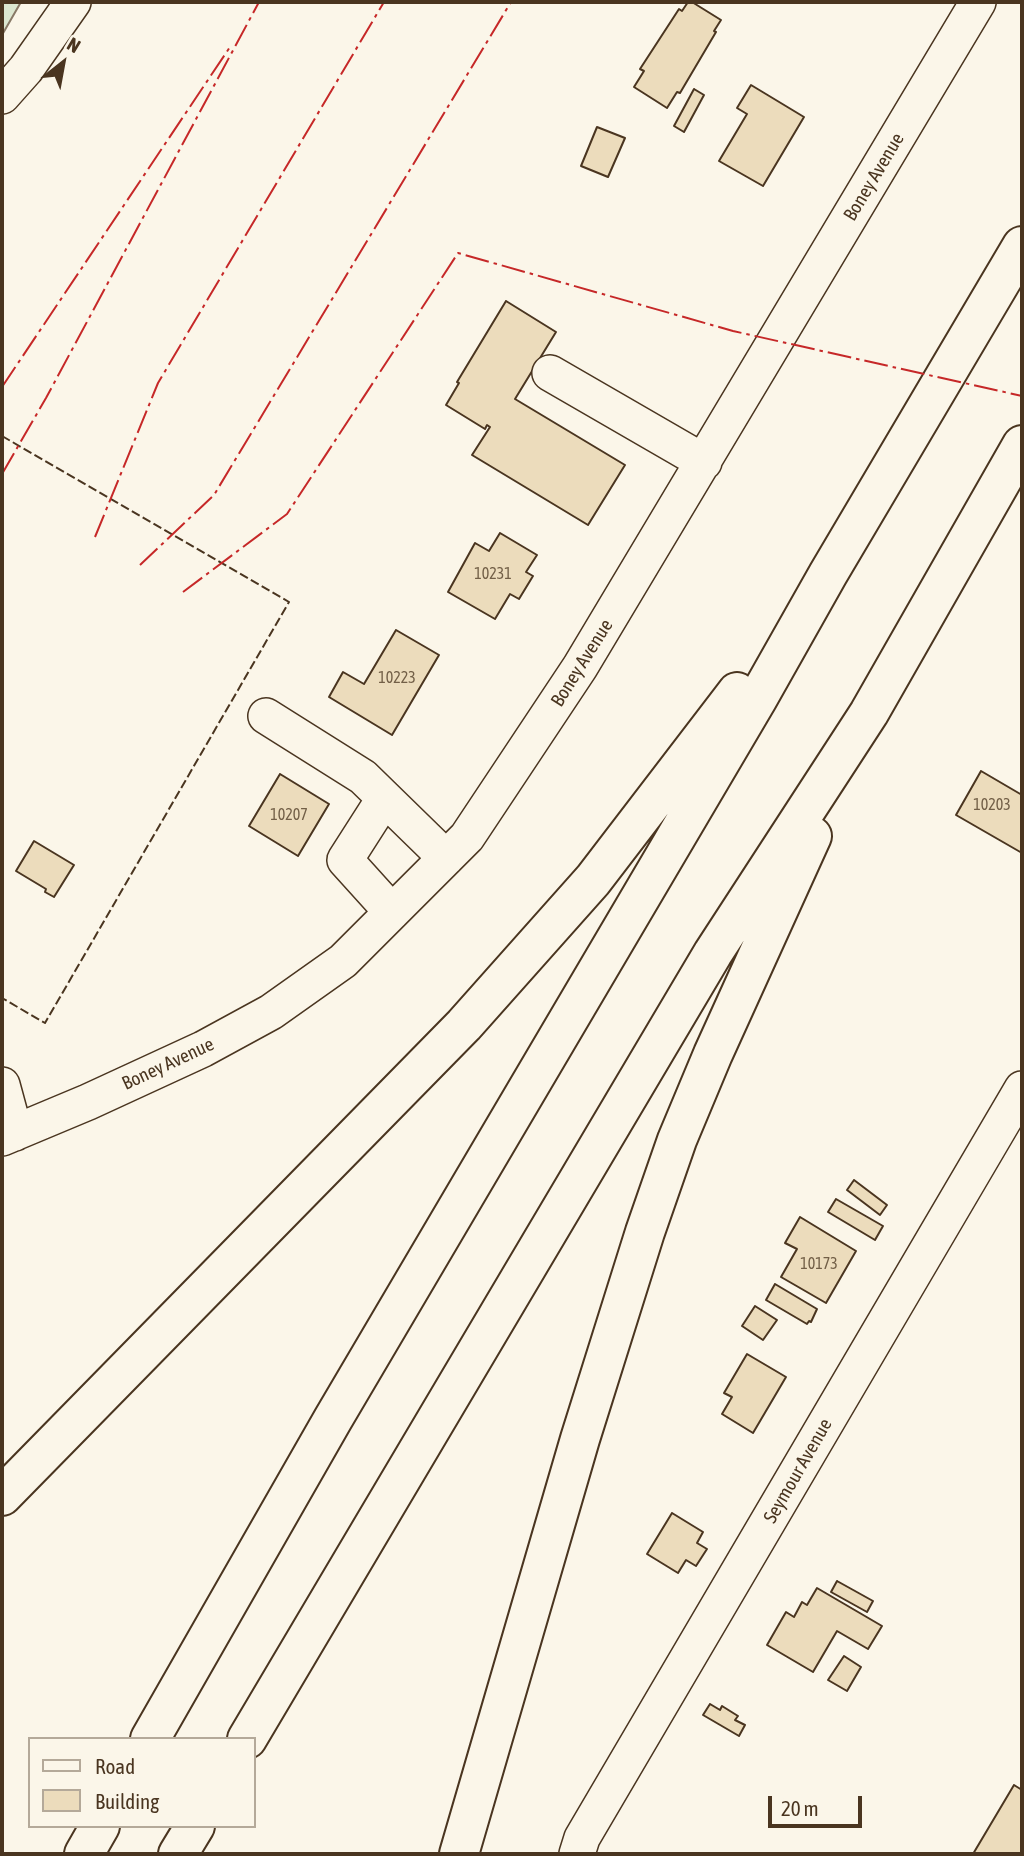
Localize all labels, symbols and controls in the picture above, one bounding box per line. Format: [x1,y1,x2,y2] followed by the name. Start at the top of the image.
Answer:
[28,28,98,98] north arrow
[63,33,84,57] text: N
[839,129,909,225] street label: Boney Avenue
[474,564,512,584] house number: 10231
[546,615,618,711] street label: Boney Avenue
[378,668,416,688] house number: 10223
[973,795,1011,815] house number: 10203
[270,805,308,825] house number: 10207
[118,1033,218,1095] street label: Boney Avenue
[800,1254,838,1274] house number: 10173
[759,1415,837,1527] street label: Seymour Avenue
[28,1737,256,1828] legend
[95,1754,135,1778] text: Road
[772,1783,866,1827] scale bar
[95,1789,159,1813] text: Building
[781,1796,819,1820] text: 20 m

